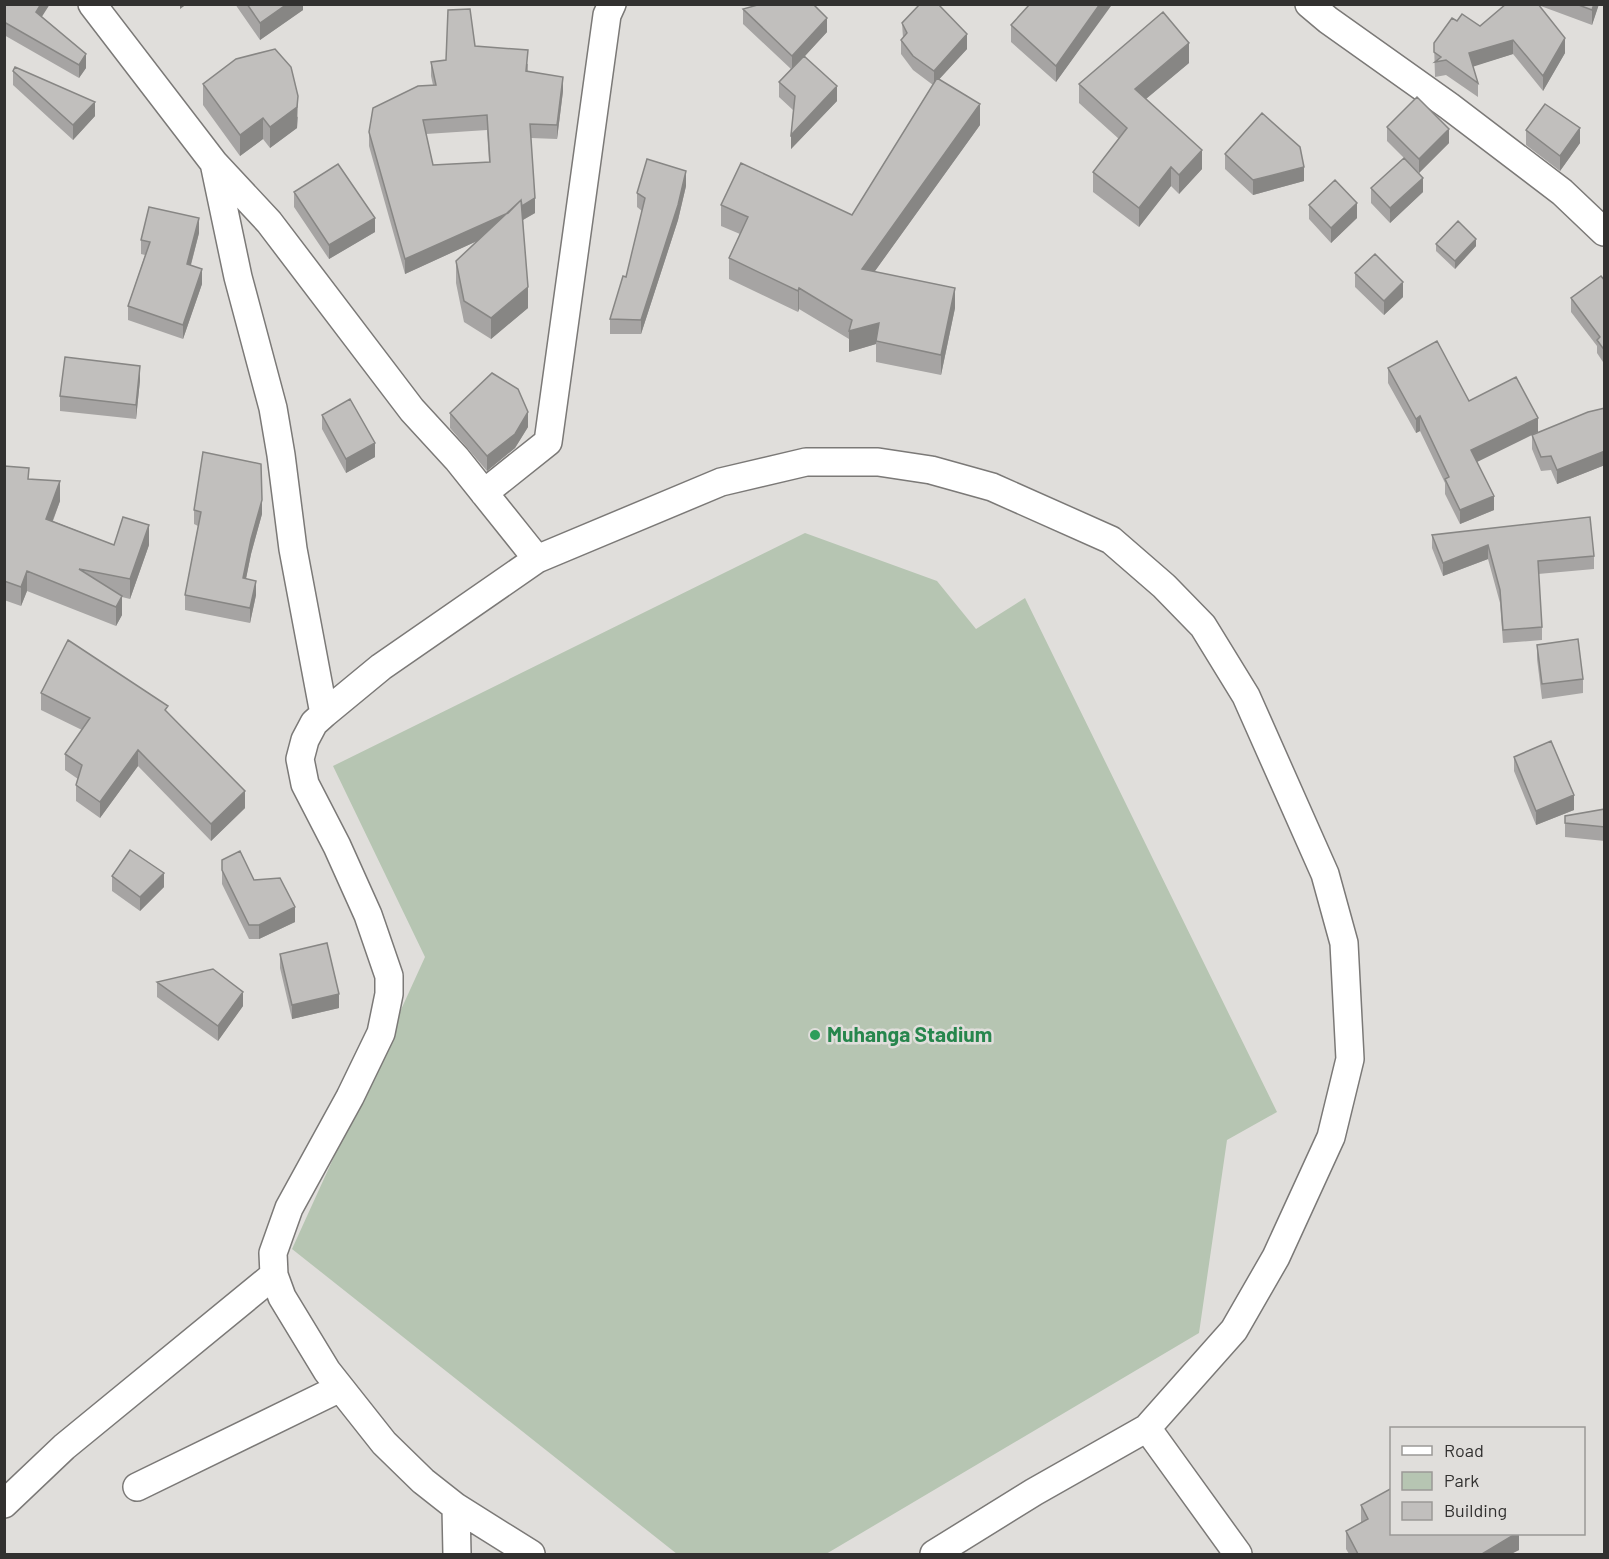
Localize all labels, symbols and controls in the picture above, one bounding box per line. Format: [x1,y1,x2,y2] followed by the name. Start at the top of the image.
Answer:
[827,1021,992,1046] place label: Muhanga Stadium
[808,1028,822,1042] marker: Muhanga Stadium
[1390,1427,1585,1535] legend
[1444,1439,1484,1461] text: Road
[1444,1469,1479,1491] text: Park
[1444,1499,1507,1521] text: Building

